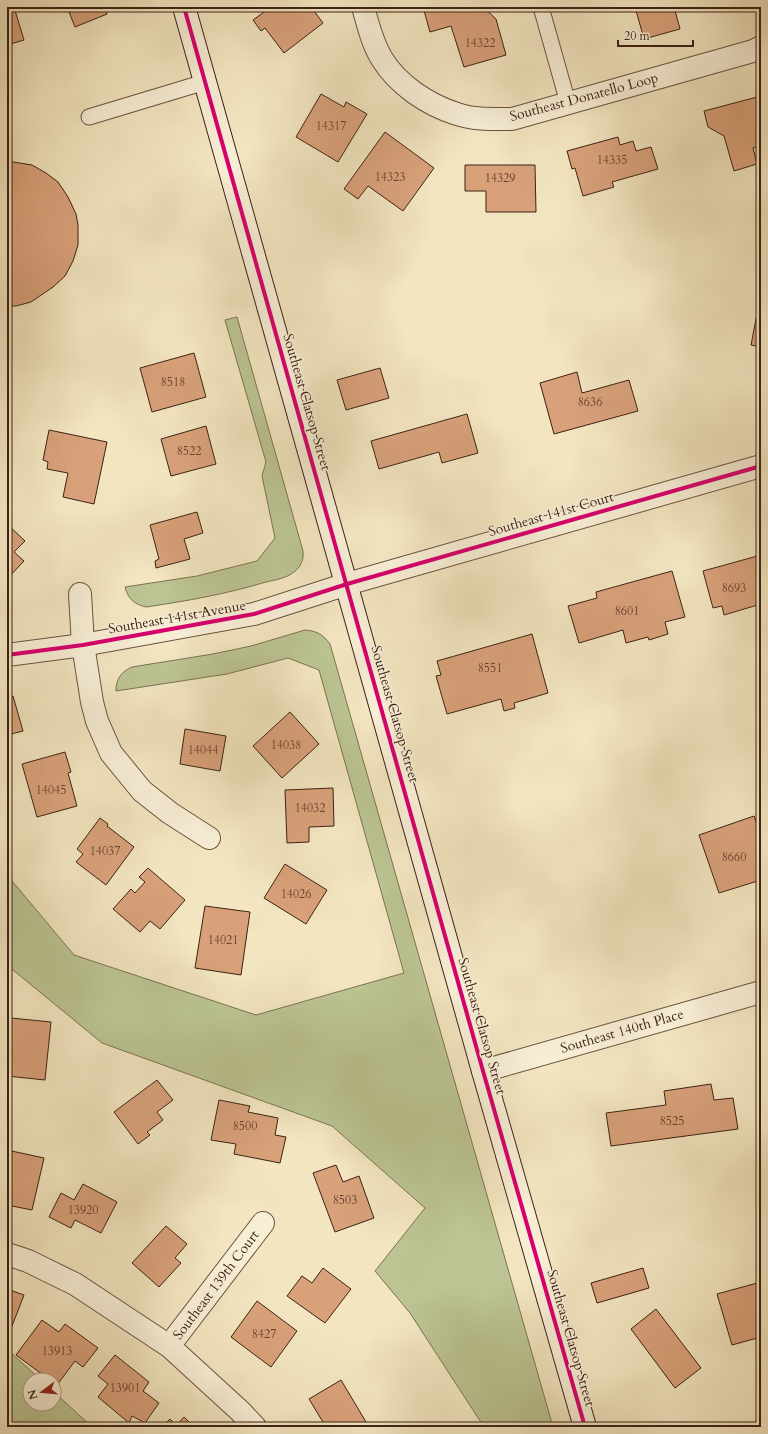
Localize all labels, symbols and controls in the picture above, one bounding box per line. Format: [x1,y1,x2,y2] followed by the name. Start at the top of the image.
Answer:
[618,22,693,48] scale bar
[624,28,651,44] text: 20 m
[465,35,495,51] house number: 14322
[508,68,660,126] street label: Southeast Donatello Loop
[316,118,346,134] house number: 14317
[597,152,627,168] house number: 14335
[375,169,405,185] house number: 14323
[485,170,515,186] house number: 14329
[278,331,336,473] street label: Southeast Clatsop Street
[161,374,185,390] house number: 8518
[578,394,602,410] house number: 8636
[177,443,201,459] house number: 8522
[486,487,616,541] street label: Southeast 141st Court
[722,580,746,596] house number: 8693
[107,596,247,638] street label: Southeast 141st Avenue
[615,603,639,619] house number: 8601
[366,643,424,785] street label: Southeast Clatsop Street
[478,660,502,676] house number: 8551
[271,737,301,753] house number: 14038
[188,742,218,758] house number: 14044
[36,782,66,798] house number: 14045
[295,800,325,816] house number: 14032
[90,843,120,859] house number: 14037
[722,849,746,865] house number: 8660
[281,886,311,902] house number: 14026
[208,932,238,948] house number: 14021
[453,955,511,1097] street label: Southeast Clatsop Street
[558,1004,686,1058] street label: Southeast 140th Place
[660,1113,684,1129] house number: 8525
[233,1118,257,1134] house number: 8500
[333,1192,357,1208] house number: 8503
[68,1202,98,1218] house number: 13920
[169,1226,264,1344] street label: Southeast 139th Court
[542,1267,600,1409] street label: Southeast Clatsop Street
[252,1326,276,1342] house number: 8427
[42,1343,72,1359] house number: 13913
[22,1372,62,1412] north arrow
[110,1380,140,1396] house number: 13901
[24,1388,41,1401] text: N

